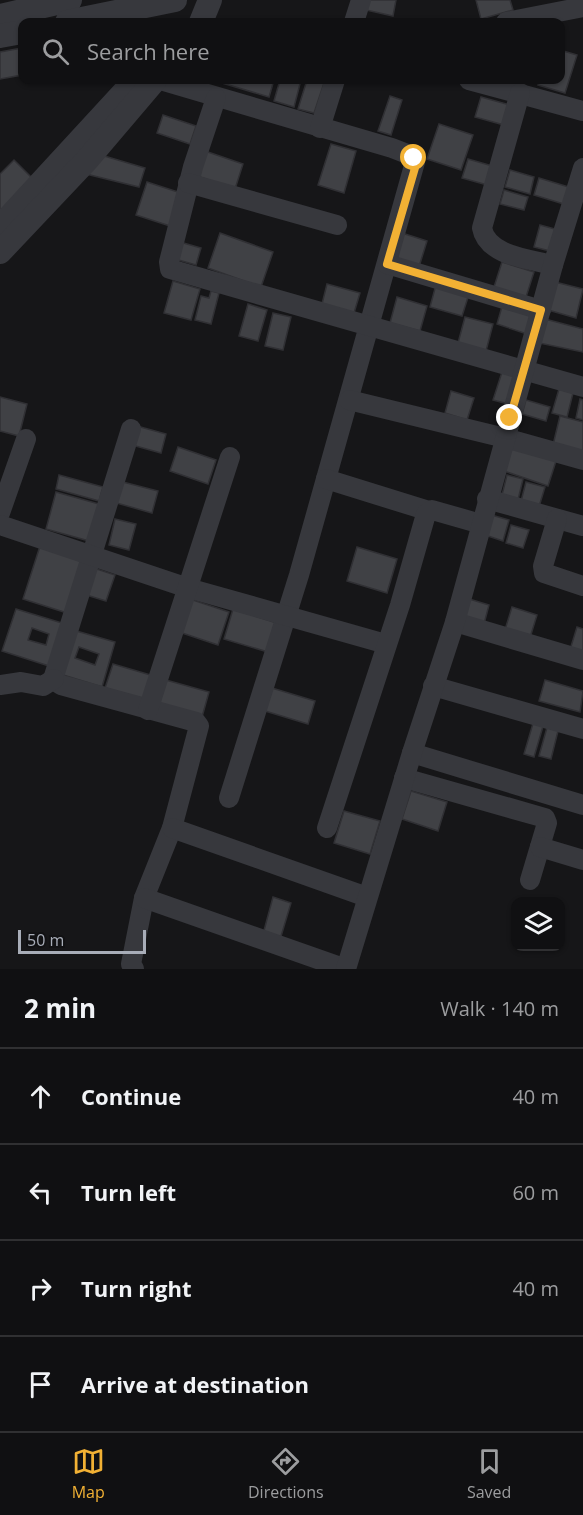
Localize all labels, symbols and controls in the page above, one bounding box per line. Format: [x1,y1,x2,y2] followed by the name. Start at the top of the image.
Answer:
[18,18,565,84] search box
[39,35,72,68] icon: search
[87,36,210,66] text: Search here
[400,144,426,170] route start
[496,404,522,430] route end
[511,897,565,951] map controls
[511,897,565,951] button: layers
[18,927,146,954] scale bar
[27,929,64,951] text: 50 m
[24,990,96,1026] text: 2 min
[440,995,559,1022] text: Walk · 140 m
[24,1080,57,1113] icon: ahead
[81,1081,181,1111] text: Continue
[512,1083,559,1110] text: 40 m
[24,1176,57,1209] icon: left
[81,1177,176,1207] text: Turn left
[512,1179,559,1206] text: 60 m
[24,1272,57,1305] icon: right
[81,1273,192,1303] text: Turn right
[512,1275,559,1302] text: 40 m
[24,1368,57,1401] icon: arrive
[81,1369,309,1399] text: Arrive at destination
[72,1445,105,1503] tab: Map
[248,1445,324,1503] tab: Directions
[467,1445,511,1503] tab: Saved

